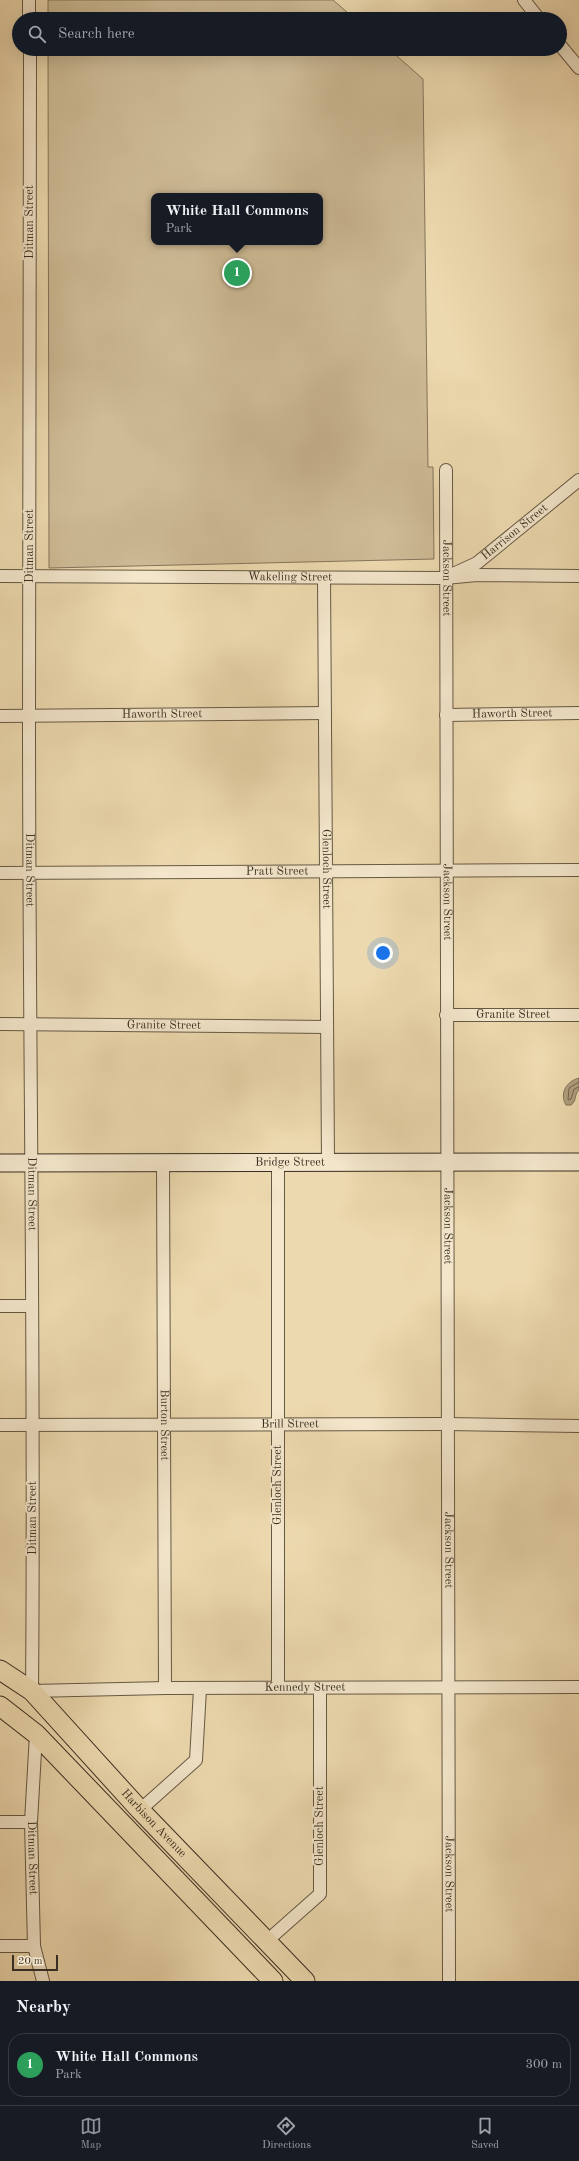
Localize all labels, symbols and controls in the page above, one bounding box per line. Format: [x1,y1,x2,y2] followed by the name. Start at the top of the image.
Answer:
[12,12,567,56] search box
[26,23,48,45] icon: search
[58,27,135,42] text: Search here
[24,185,36,259] street label: Ditman Street
[151,193,323,245] popup
[166,204,308,219] text: White Hall Commons
[166,222,192,235] text: Park
[224,258,250,288] pin: 1
[479,502,550,563] street label: Harrison Street
[24,509,36,583] street label: Ditman Street
[440,540,452,616] street label: Jackson Street
[248,571,332,583] street label: Wakeling Street
[472,707,552,721] street label: Haworth Street
[122,708,202,721] street label: Haworth Street
[320,829,332,909] street label: Glenloch Street
[23,833,36,907] street label: Ditman Street
[441,864,453,940] street label: Jackson Street
[246,865,308,878] street label: Pratt Street
[373,943,393,963] your location
[476,1009,550,1021] street label: Granite Street
[127,1019,201,1032] street label: Granite Street
[255,1156,325,1169] street label: Bridge Street
[25,1157,38,1231] street label: Ditman Street
[441,1188,454,1264] street label: Jackson Street
[158,1389,170,1461] street label: Burton Street
[261,1418,319,1430] street label: Brill Street
[272,1445,284,1525] street label: Glenloch Street
[27,1481,39,1555] street label: Ditman Street
[442,1512,454,1588] street label: Jackson Street
[264,1682,345,1694] street label: Kennedy Street
[314,1786,326,1866] street label: Glenloch Street
[118,1787,189,1860] street label: Harbison Avenue
[25,1821,39,1895] street label: Ditman Street
[443,1836,455,1912] street label: Jackson Street
[12,1953,58,1972] scale bar
[18,1956,43,1967] text: 20 m
[16,1999,71,2016] text: Nearby
[55,2050,198,2065] text: White Hall Commons
[26,2058,34,2071] text: 1
[525,2058,562,2071] text: 300 m
[55,2068,82,2081] text: Park
[80,2115,102,2153] tab: Map
[262,2115,311,2153] tab: Directions
[471,2115,499,2153] tab: Saved

